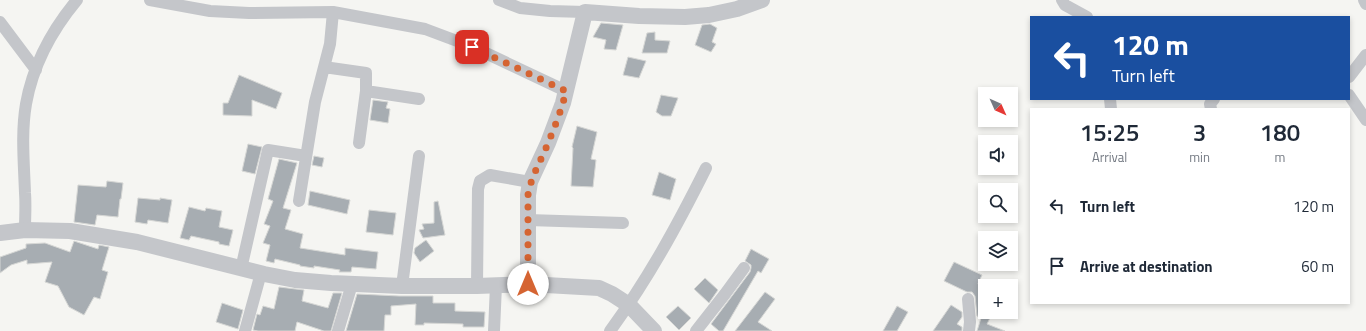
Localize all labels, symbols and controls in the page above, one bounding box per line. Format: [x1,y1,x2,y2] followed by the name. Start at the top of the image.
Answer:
[1112,23,1189,66] text: 120 m
[455,30,489,64] pin
[1046,32,1098,84] icon: left
[461,36,483,58] icon: arrive
[1112,62,1175,89] text: Turn left
[978,87,1018,127] north arrow
[978,87,1018,319] map controls
[1080,114,1139,150] text: 15:25
[1193,114,1206,150] text: 3
[1260,114,1300,150] text: 180
[978,135,1018,175] button: sound
[1092,147,1127,167] text: Arrival
[1189,147,1210,167] text: min
[1275,147,1285,167] text: m
[978,183,1018,223] button: search
[1046,195,1068,217] icon: left
[1080,195,1135,218] text: Turn left
[1293,195,1334,218] text: 120 m
[978,231,1018,271] button: layers
[1046,255,1068,277] icon: arrive
[1080,255,1213,278] text: Arrive at destination
[1301,255,1334,278] text: 60 m
[507,263,549,305] position arrow
[978,279,1018,319] button: +

